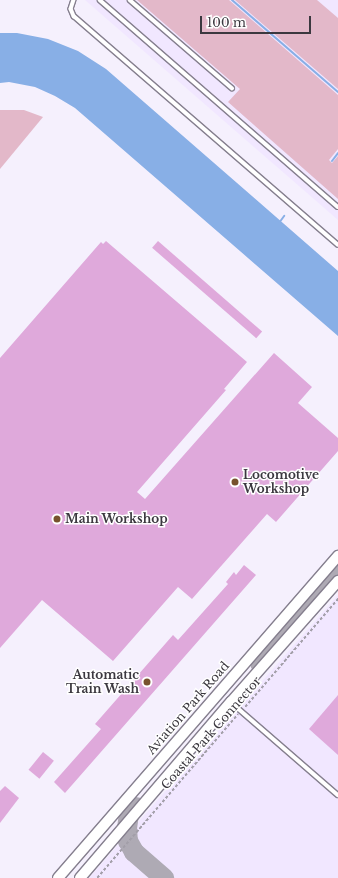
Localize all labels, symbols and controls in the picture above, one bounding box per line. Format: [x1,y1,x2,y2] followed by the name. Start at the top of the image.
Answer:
[202,8,313,34] scale bar
[207,15,246,30] text: 100 m
[243,468,319,496] place label: Locomotive Workshop
[230,477,240,487] marker: Locomotive Workshop
[65,512,168,526] place label: Main Workshop
[52,514,62,524] marker: Main Workshop
[144,659,232,757] street label: Aviation Park Road
[66,668,139,696] place label: Automatic Train Wash
[158,674,264,792] street label: Coastal Park Connector
[142,677,152,687] marker: Automatic Train Wash

